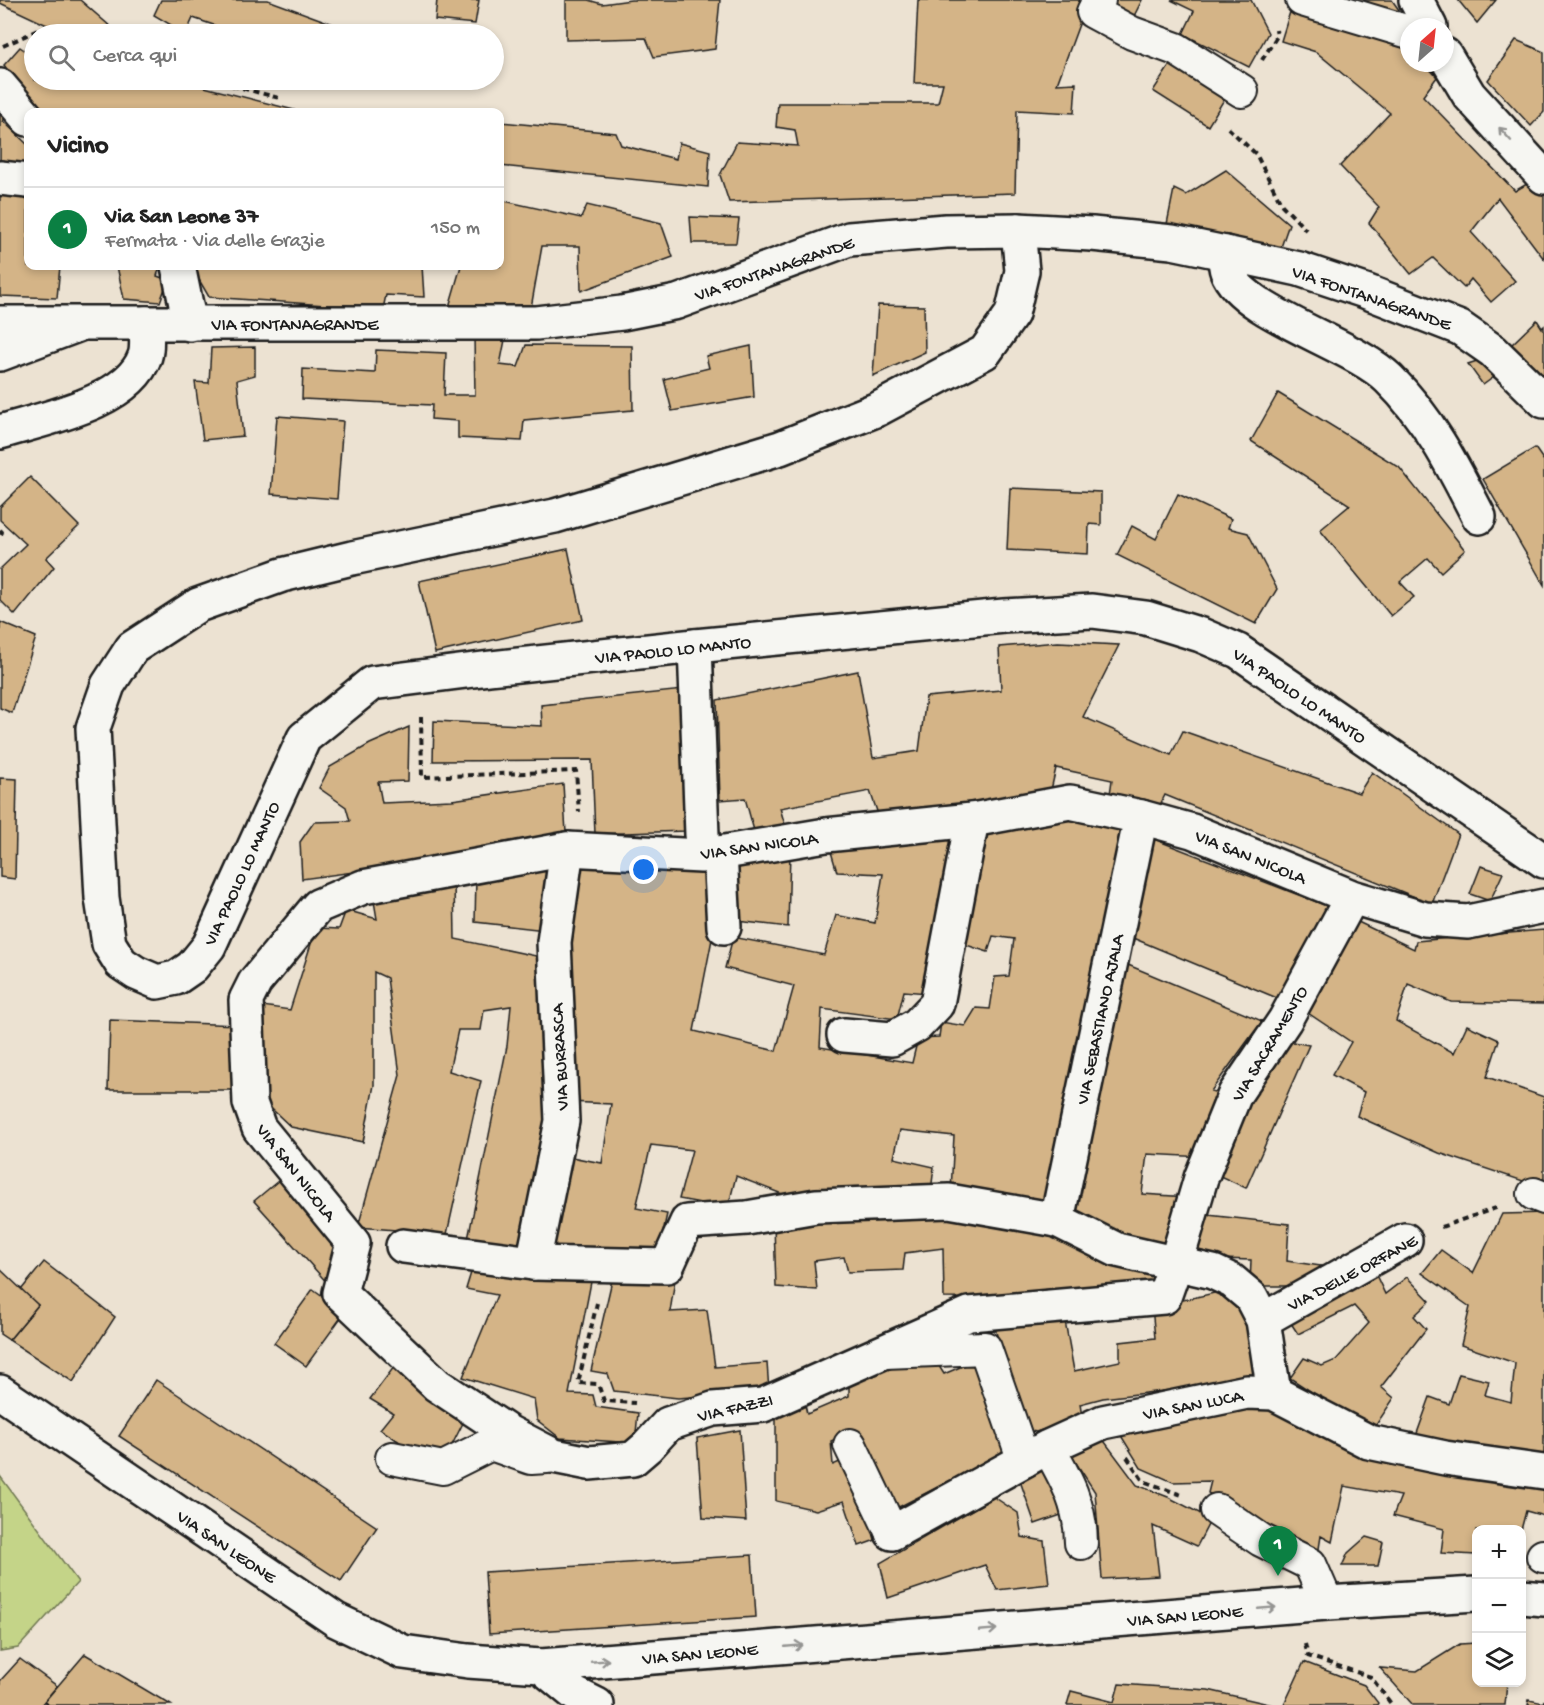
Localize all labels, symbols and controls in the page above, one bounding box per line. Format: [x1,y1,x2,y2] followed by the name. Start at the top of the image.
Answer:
[1400,18,1454,72] north arrow
[24,24,504,90] search box
[45,41,78,74] icon: search
[93,44,177,70] text: Cerca qui
[1498,127,1512,142] one-way arrow
[48,132,108,163] text: Vicino
[105,205,258,231] text: Via San Leone 37
[63,218,72,241] text: 1
[431,218,480,241] text: 150 m
[105,231,324,254] text: Fermata · Via delle Grazie
[691,233,858,308] street label: VIA FONTANAGRANDE
[1288,262,1454,337] street label: VIA FONTANAGRANDE
[210,316,379,337] street label: VIA FONTANAGRANDE
[593,633,752,670] street label: VIA PAOLO LO MANTO
[1227,644,1370,750] street label: VIA PAOLO LO MANTO
[200,799,286,950] street label: VIA PAOLO LO MANTO
[1190,826,1310,891] street label: VIA SAN NICOLA
[698,829,821,866] street label: VIA SAN NICOLA
[629,855,658,884] your location
[1073,931,1130,1108] street label: VIA SEBASTIANO AJALA
[1228,983,1314,1107] street label: VIA SACRAMENTO
[548,1002,575,1112] street label: VIA BURRASCA
[250,1120,340,1228] street label: VIA SAN NICOLA
[1284,1231,1422,1318] street label: VIA DELLE ORFANE
[1141,1386,1247,1427] street label: VIA SAN LUCA
[695,1391,775,1429] street label: VIA FAZZI
[171,1506,280,1590] street label: VIA SAN LEONE
[1472,1525,1526,1687] map controls
[1472,1525,1526,1579] button: +
[1258,1526,1298,1576] pin: 1
[1472,1579,1526,1633] button: −
[1126,1602,1245,1633] street label: VIA SAN LEONE
[1256,1602,1276,1613] one-way arrow
[978,1624,998,1635] one-way arrow
[1472,1633,1526,1687] button: layers
[641,1640,760,1671] street label: VIA SAN LEONE
[784,1640,803,1651] one-way arrow
[589,1655,609,1666] one-way arrow

